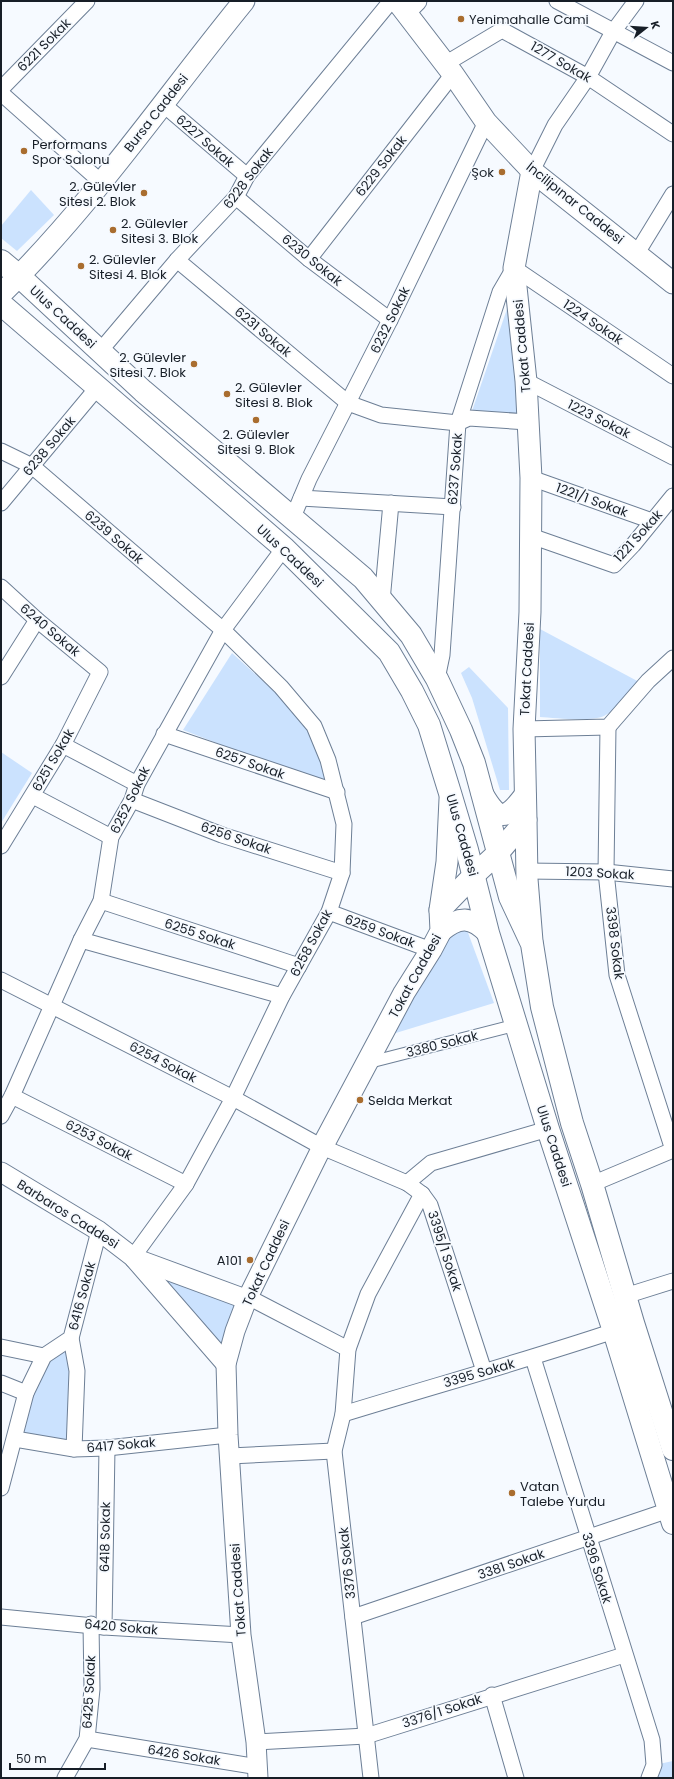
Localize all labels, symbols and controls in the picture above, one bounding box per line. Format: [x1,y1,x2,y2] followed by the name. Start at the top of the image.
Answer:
[626,8,666,48] north arrow
[469,10,589,29] place label: Yenimahalle Cami
[13,14,75,76] street label: 6221 Sokak
[456,14,466,24] marker: Yenimahalle Cami
[647,19,664,31] text: K
[527,37,595,87] street label: 1277 Sokak
[119,70,193,156] street label: Bursa Caddesi
[172,110,239,172] street label: 6227 Sokak
[351,131,411,201] street label: 6229 Sokak
[32,135,110,169] place label: Performans Spor Salonu
[218,143,278,213] street label: 6228 Sokak
[19,146,29,156] marker: Performans Spor Salonu
[522,158,628,248] street label: İncilipınar Caddesi
[471,163,494,182] place label: Şok
[497,167,507,177] marker: Şok
[59,177,136,211] place label: 2. Gülevler Sitesi 2. Blok
[139,188,149,198] marker: 2. Gülevler Sitesi 2. Blok
[121,214,198,248] place label: 2. Gülevler Sitesi 3. Blok
[108,225,118,235] marker: 2. Gülevler Sitesi 3. Blok
[278,230,347,291] street label: 6230 Sokak
[89,250,167,284] place label: 2. Gülevler Sitesi 4. Blok
[76,261,86,271] marker: 2. Gülevler Sitesi 4. Blok
[25,281,101,353] street label: Ulus Caddesi
[366,283,415,357] street label: 6232 Sokak
[559,295,627,349] street label: 1224 Sokak
[508,299,536,393] street label: Tokat Caddesi
[230,302,296,362] street label: 6231 Sokak
[109,348,186,382] place label: 2. Gülevler Sitesi 7. Blok
[189,359,199,369] marker: 2. Gülevler Sitesi 7. Blok
[235,378,313,412] place label: 2. Gülevler Sitesi 8. Blok
[222,389,232,399] marker: 2. Gülevler Sitesi 8. Blok
[564,395,634,443] street label: 1223 Sokak
[18,412,80,480] street label: 6238 Sokak
[251,415,261,425] marker: 2. Gülevler Sitesi 9. Blok
[217,425,295,459] place label: 2. Gülevler Sitesi 9. Blok
[443,432,467,506] street label: 6237 Sokak
[553,478,631,522] street label: 1221/1 Sokak
[609,505,667,566] street label: 1221 Sokak
[80,506,148,568] street label: 6239 Sokak
[252,520,328,592] street label: Ulus Caddesi
[16,599,85,661] street label: 6240 Sokak
[515,622,539,716] street label: Tokat Caddesi
[27,725,79,795] street label: 6251 Sokak
[213,742,288,784] street label: 6257 Sokak
[105,763,155,837] street label: 6252 Sokak
[441,792,483,878] street label: Ulus Caddesi
[198,817,274,859] street label: 6256 Sokak
[565,862,635,884] street label: 1203 Sokak
[601,905,629,981] street label: 3398 Sokak
[285,906,337,980] street label: 6258 Sokak
[342,909,418,953] street label: 6259 Sokak
[162,914,238,955] street label: 6255 Sokak
[384,931,446,1021] street label: Tokat Caddesi
[404,1026,480,1062] street label: 3380 Sokak
[126,1037,200,1087] street label: 6254 Sokak
[368,1091,453,1110] place label: Selda Merkat
[355,1095,365,1105] marker: Selda Merkat
[532,1103,576,1189] street label: Ulus Caddesi
[62,1115,136,1165] street label: 6253 Sokak
[13,1175,123,1253] street label: Barbaros Caddesi
[423,1208,467,1294] street label: 3395/1 Sokak
[238,1217,294,1309] street label: Tokat Caddesi
[217,1251,242,1270] place label: A101
[245,1255,255,1265] marker: A101
[64,1259,100,1332] street label: 6416 Sokak
[441,1354,517,1392] street label: 3395 Sokak
[86,1432,157,1457] street label: 6417 Sokak
[520,1477,605,1511] place label: Vatan Talebe Yurdu
[507,1488,517,1498] marker: Vatan Talebe Yurdu
[95,1501,115,1572] street label: 6418 Sokak
[334,1526,360,1600] street label: 3376 Sokak
[577,1530,617,1606] street label: 3396 Sokak
[225,1543,251,1637] street label: Tokat Caddesi
[475,1544,547,1584] street label: 3381 Sokak
[83,1614,159,1640] street label: 6420 Sokak
[78,1654,100,1729] street label: 6425 Sokak
[400,1689,485,1733] street label: 3376/1 Sokak
[146,1740,222,1770] street label: 6426 Sokak
[10,1745,105,1771] scale bar
[16,1750,47,1767] text: 50 m

